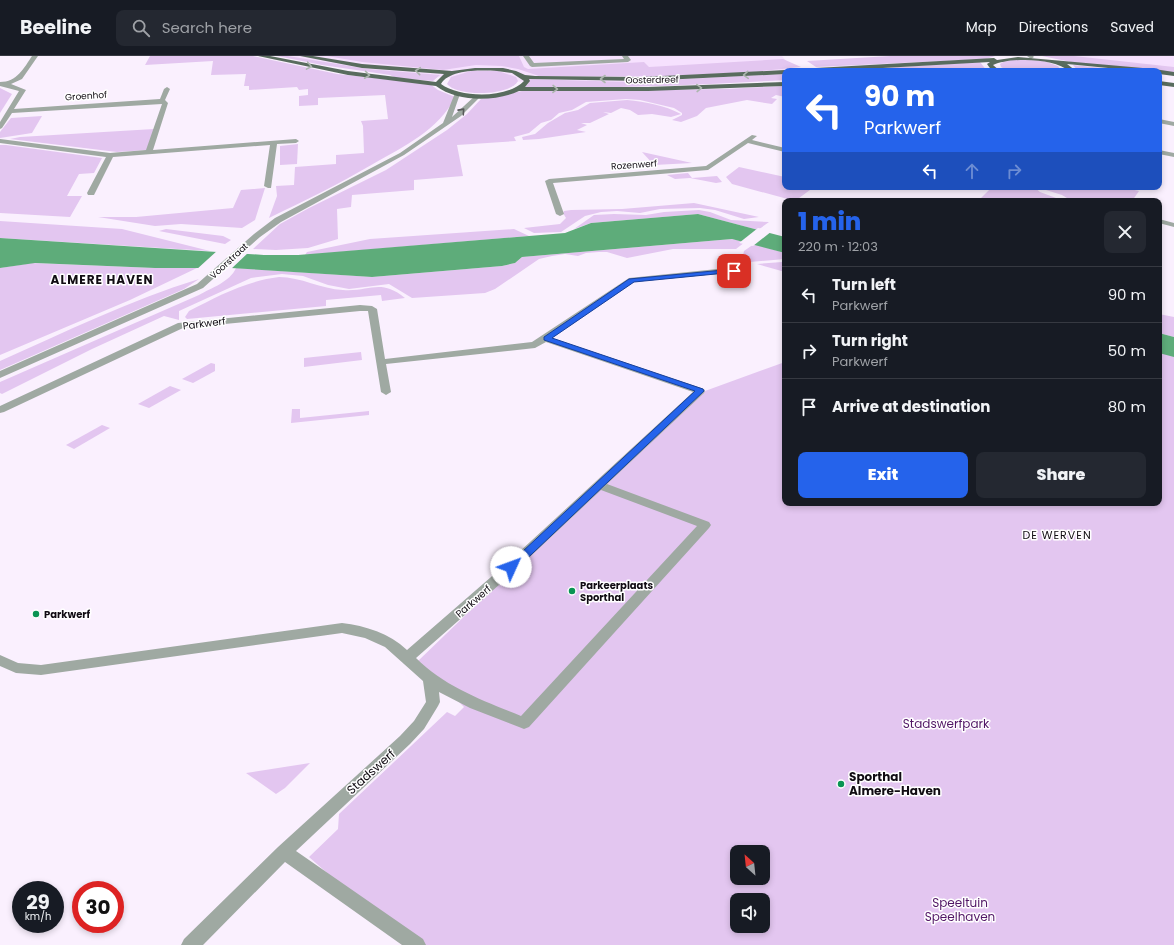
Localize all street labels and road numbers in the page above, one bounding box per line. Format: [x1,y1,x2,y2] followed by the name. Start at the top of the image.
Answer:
[625,74,679,86] street label: Oosterdreef
[65,89,107,103] street label: Groenhof
[611,157,657,173] street label: Rozenwerf
[207,240,251,282] street label: Voorstraat
[182,313,226,334] street label: Parkwerf
[452,582,494,621] street label: Parkwerf
[343,745,399,798] street label: Stadswerf

